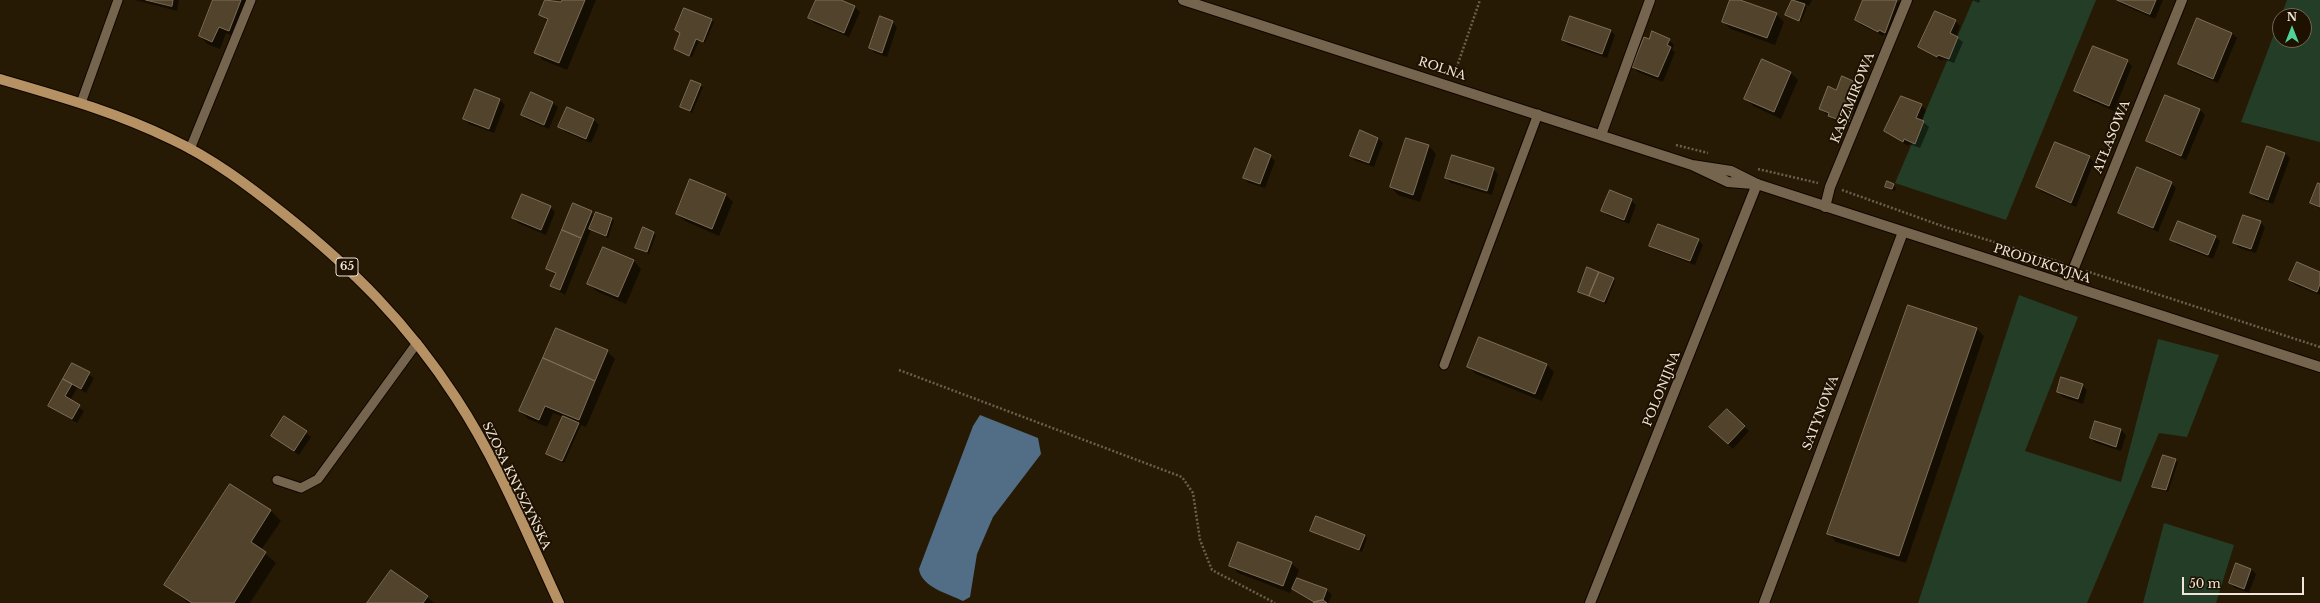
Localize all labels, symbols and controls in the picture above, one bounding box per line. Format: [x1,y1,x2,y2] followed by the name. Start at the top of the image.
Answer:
[2272,8,2312,48] north arrow
[2287,10,2297,24] text: N
[1828,51,1878,145] street label: KASZMIROWA
[1416,55,1468,83] street label: ROLNA
[2091,98,2133,176] street label: ATŁASOWA
[1992,241,2092,287] street label: PRODUKCYJNA
[336,258,358,276] road number: 65
[1640,349,1684,429] street label: POLONIJNA
[1800,374,1842,452] street label: SATYNOWA
[479,420,553,552] street label: SZOSA KNYSZYŃSKA
[2184,569,2306,595] scale bar
[2189,576,2221,591] text: 50 m

